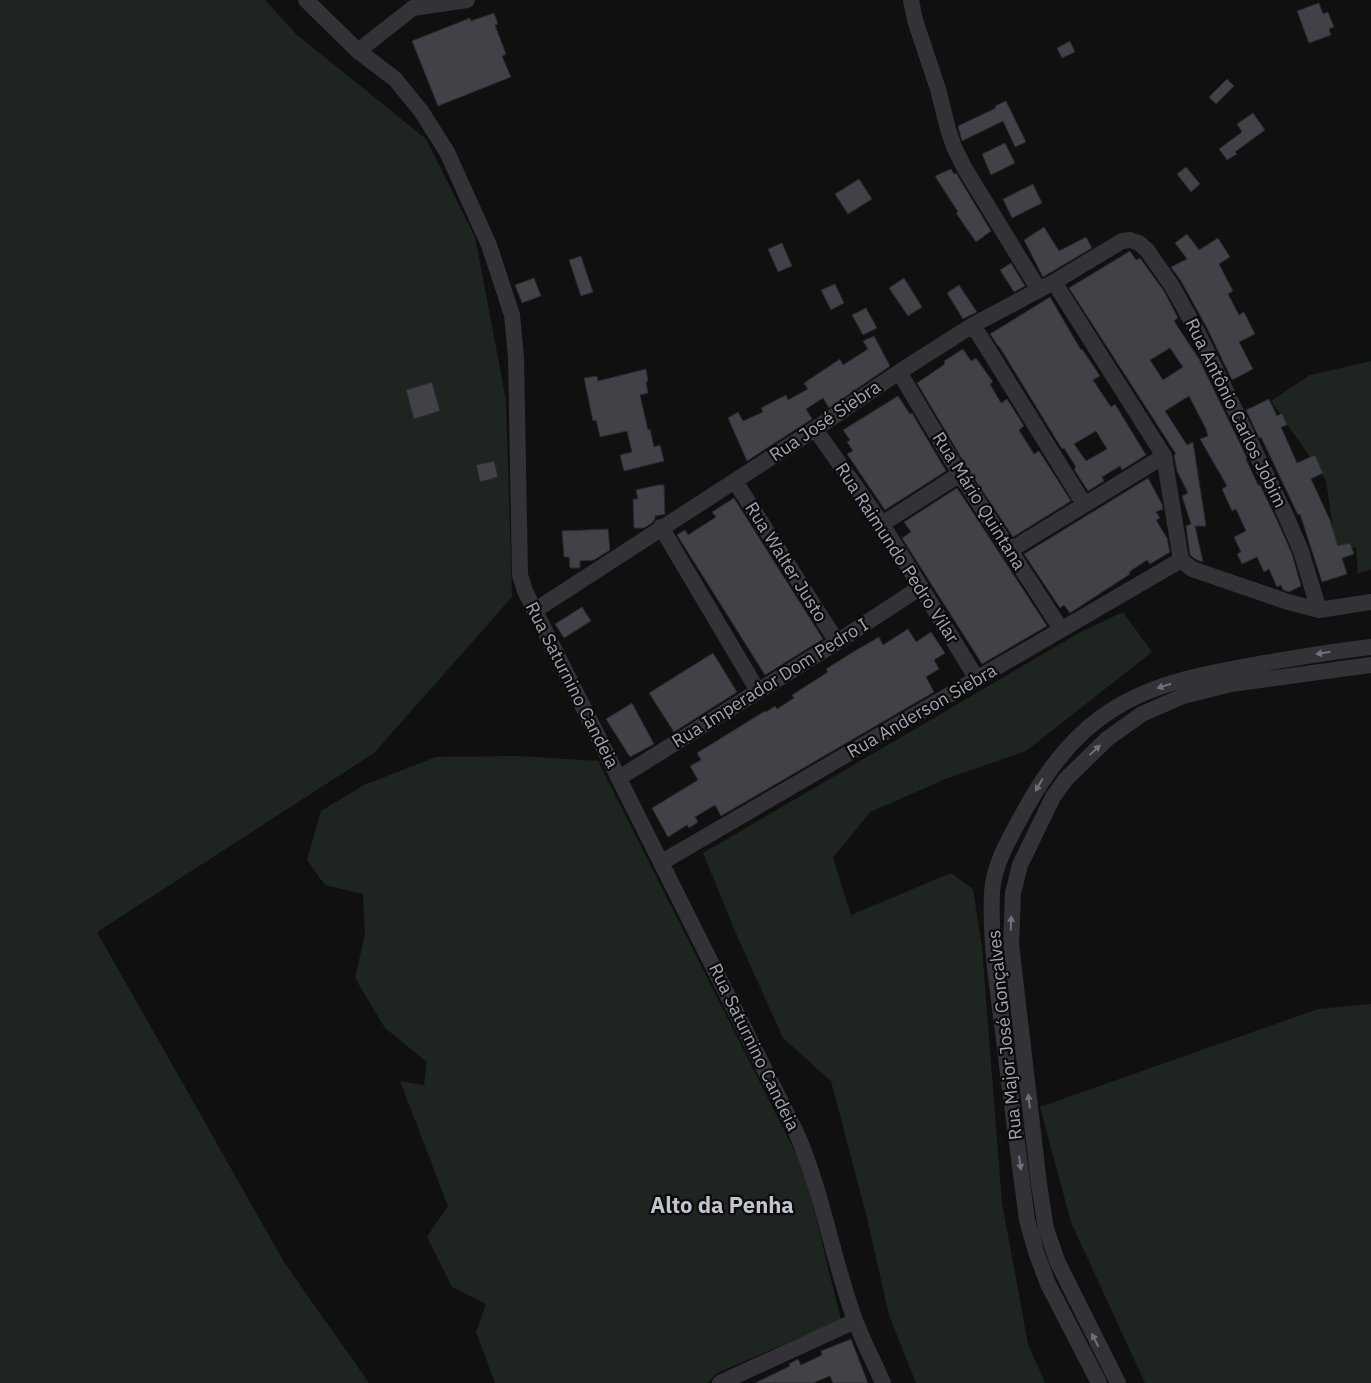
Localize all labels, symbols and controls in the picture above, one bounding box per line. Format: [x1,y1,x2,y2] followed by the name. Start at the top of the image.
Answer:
[1181,314,1292,511] street label: Rua Antônio Carlos Jobim
[765,375,885,466] street label: Rua José Siebra
[928,427,1031,574] street label: Rua Mário Quintana
[831,458,965,647] street label: Rua Raimundo Pedro Vilar
[740,497,833,626] street label: Rua Walter Justo
[521,598,625,772] street label: Rua Saturnino Candeia
[667,613,872,753] street label: Rua Imperador Dom Pedro I
[1314,650,1330,658] one-way arrow
[843,658,1001,763] street label: Rua Anderson Siebra
[1156,683,1171,691] one-way arrow
[1089,744,1101,756] one-way arrow
[1035,779,1044,792] one-way arrow
[1007,914,1015,930] one-way arrow
[982,929,1027,1141] street label: Rua Major José Gonçalves
[704,959,805,1135] street label: Rua Saturnino Candeia
[1025,1093,1033,1109] one-way arrow
[1016,1155,1024,1171] one-way arrow
[650,1190,794,1219] district label: Alto da Penha
[1091,1332,1099,1347] one-way arrow

